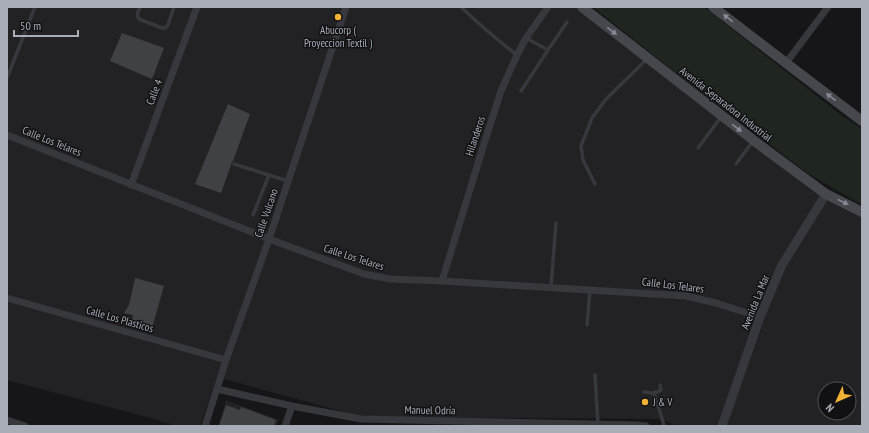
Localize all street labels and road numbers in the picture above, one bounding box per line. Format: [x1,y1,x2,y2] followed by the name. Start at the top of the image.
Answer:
[677,64,775,145] street label: Avenida Separadora Industrial
[143,77,165,107] street label: Calle 4
[462,114,488,158] street label: Hilanderos
[20,123,84,159] street label: Calle Los Telares
[251,186,281,239] street label: Calle Vulcano
[322,241,386,273] street label: Calle Los Telares
[738,273,772,331] street label: Avenida La Mar
[641,274,705,296] street label: Calle Los Telares
[85,303,156,335] street label: Calle Los Plasticos
[404,403,456,417] street label: Manuel Odría

